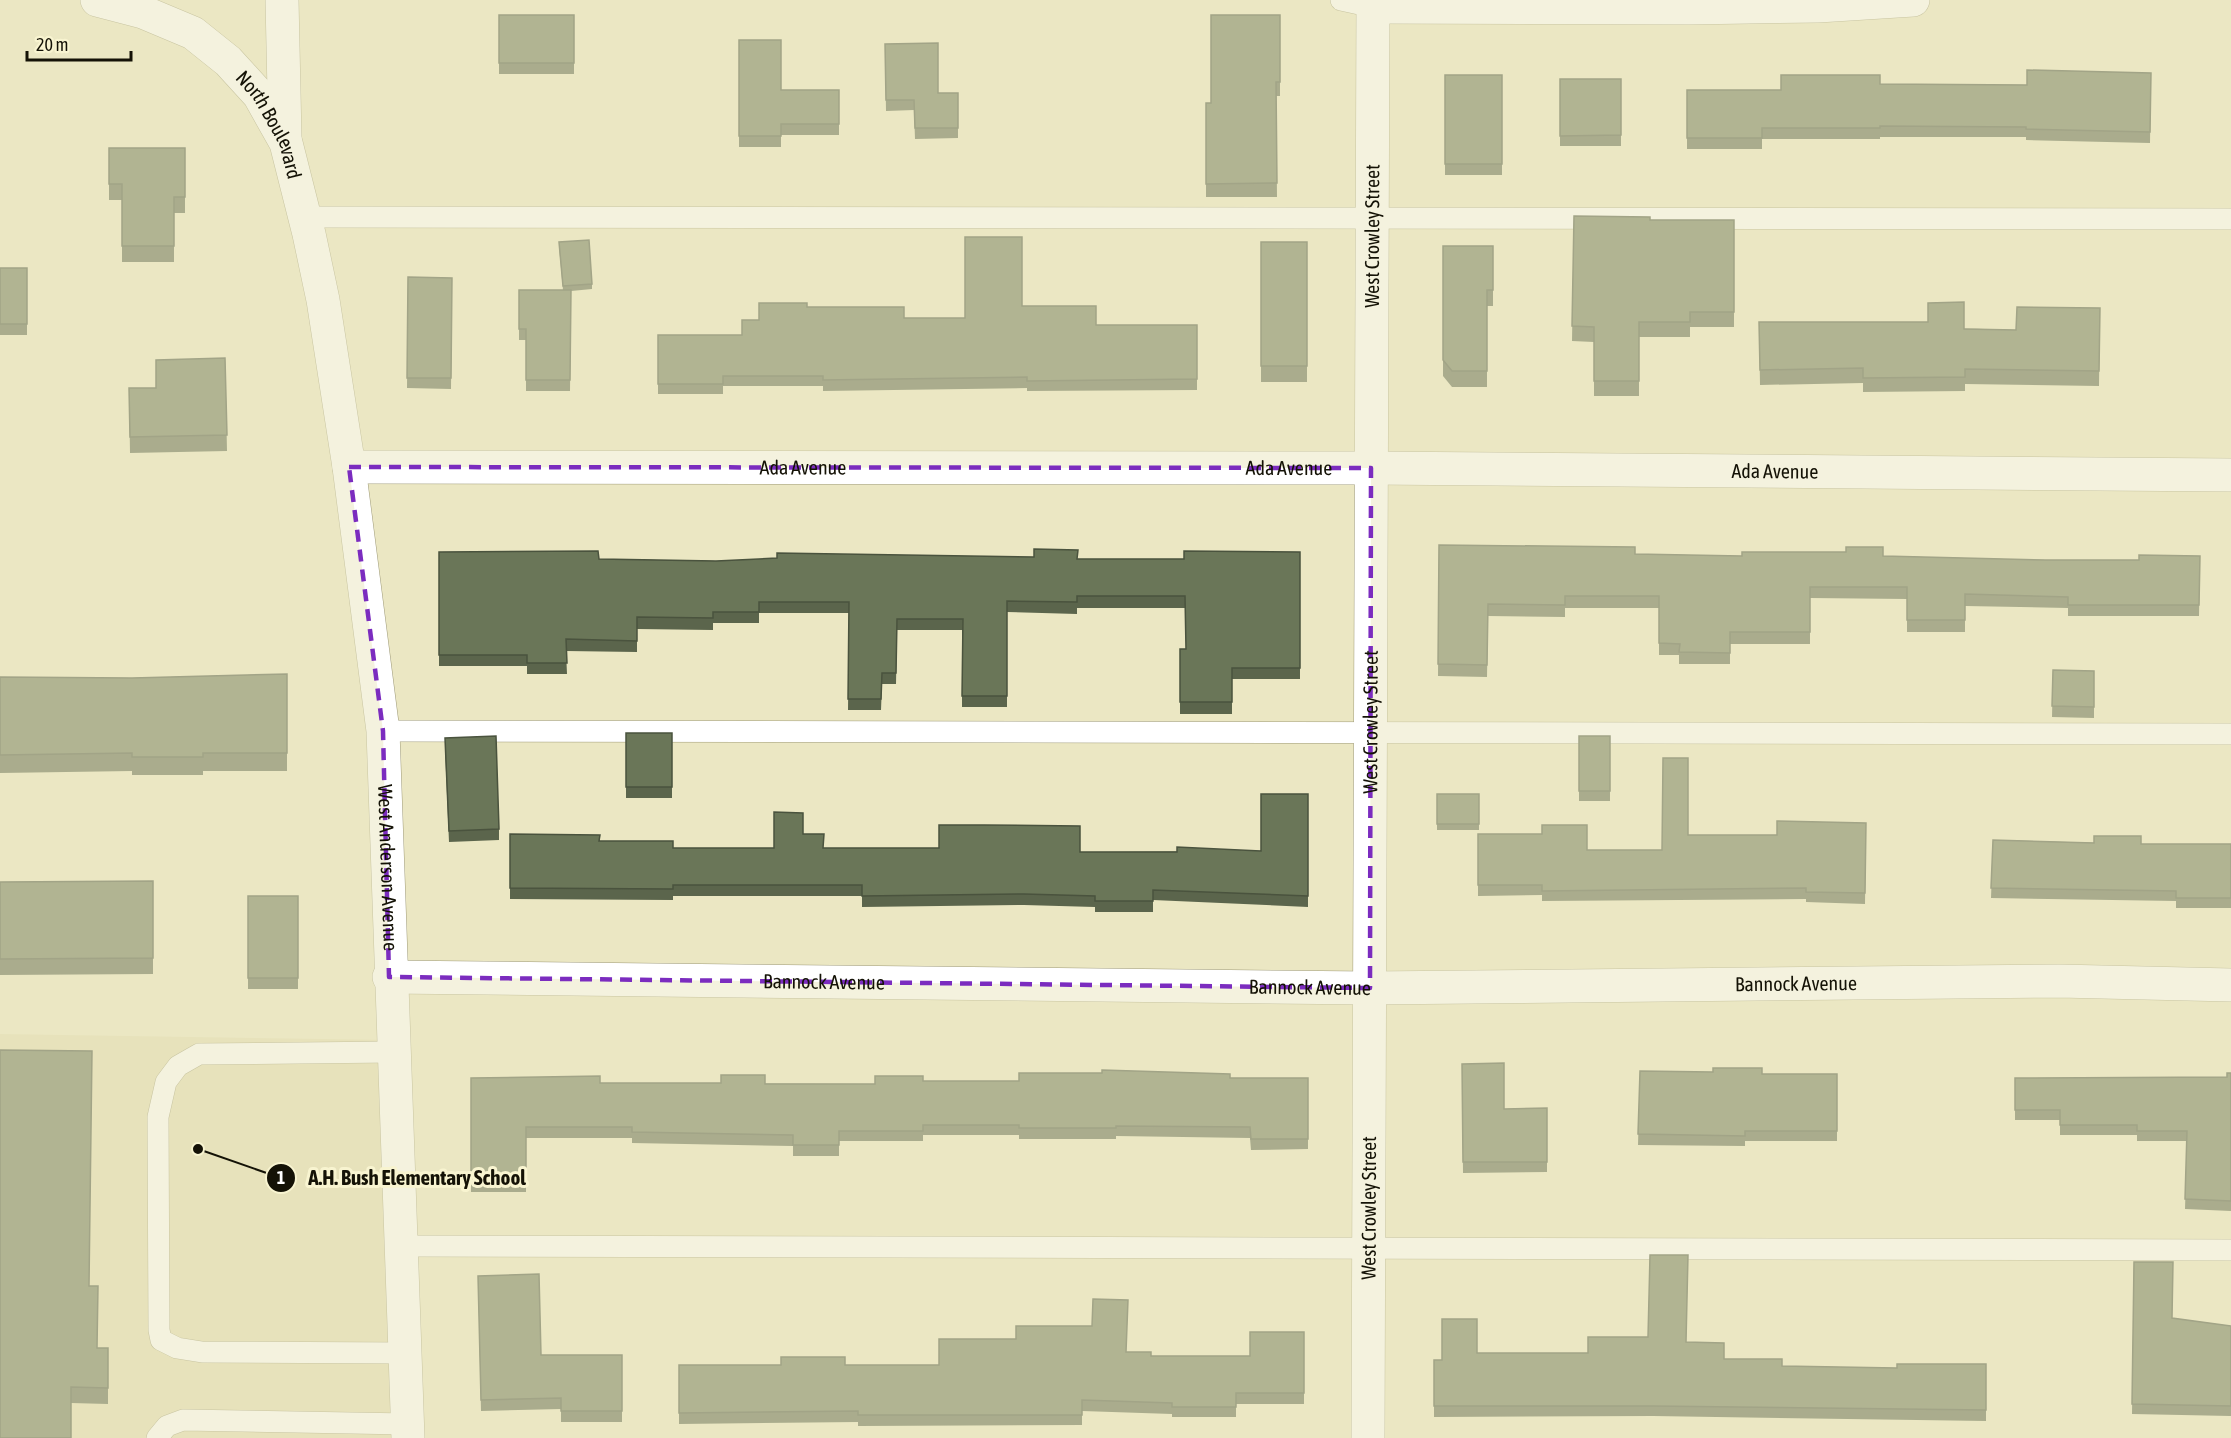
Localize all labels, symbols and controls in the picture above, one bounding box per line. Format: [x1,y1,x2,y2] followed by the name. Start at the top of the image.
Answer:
[27,24,130,62] scale bar
[36,34,68,55] text: 20 m
[231,66,307,181] street label: North Boulevard
[1360,164,1383,308] street label: West Crowley Street
[760,455,846,478] street label: Ada Avenue
[1246,456,1332,479] street label: Ada Avenue
[1732,459,1818,483] street label: Ada Avenue
[1358,650,1382,794] street label: West Crowley Street
[374,784,403,952] street label: West Anderson Avenue
[763,969,885,994] street label: Bannock Avenue
[1735,971,1857,995] street label: Bannock Avenue
[1249,975,1371,999] street label: Bannock Avenue
[1357,1136,1380,1280] street label: West Crowley Street
[266,1159,538,1198] callout: A.H. Bush Elementary School
[307,1165,526,1189] text: A.H. Bush Elementary School
[277,1167,285,1188] text: 1

